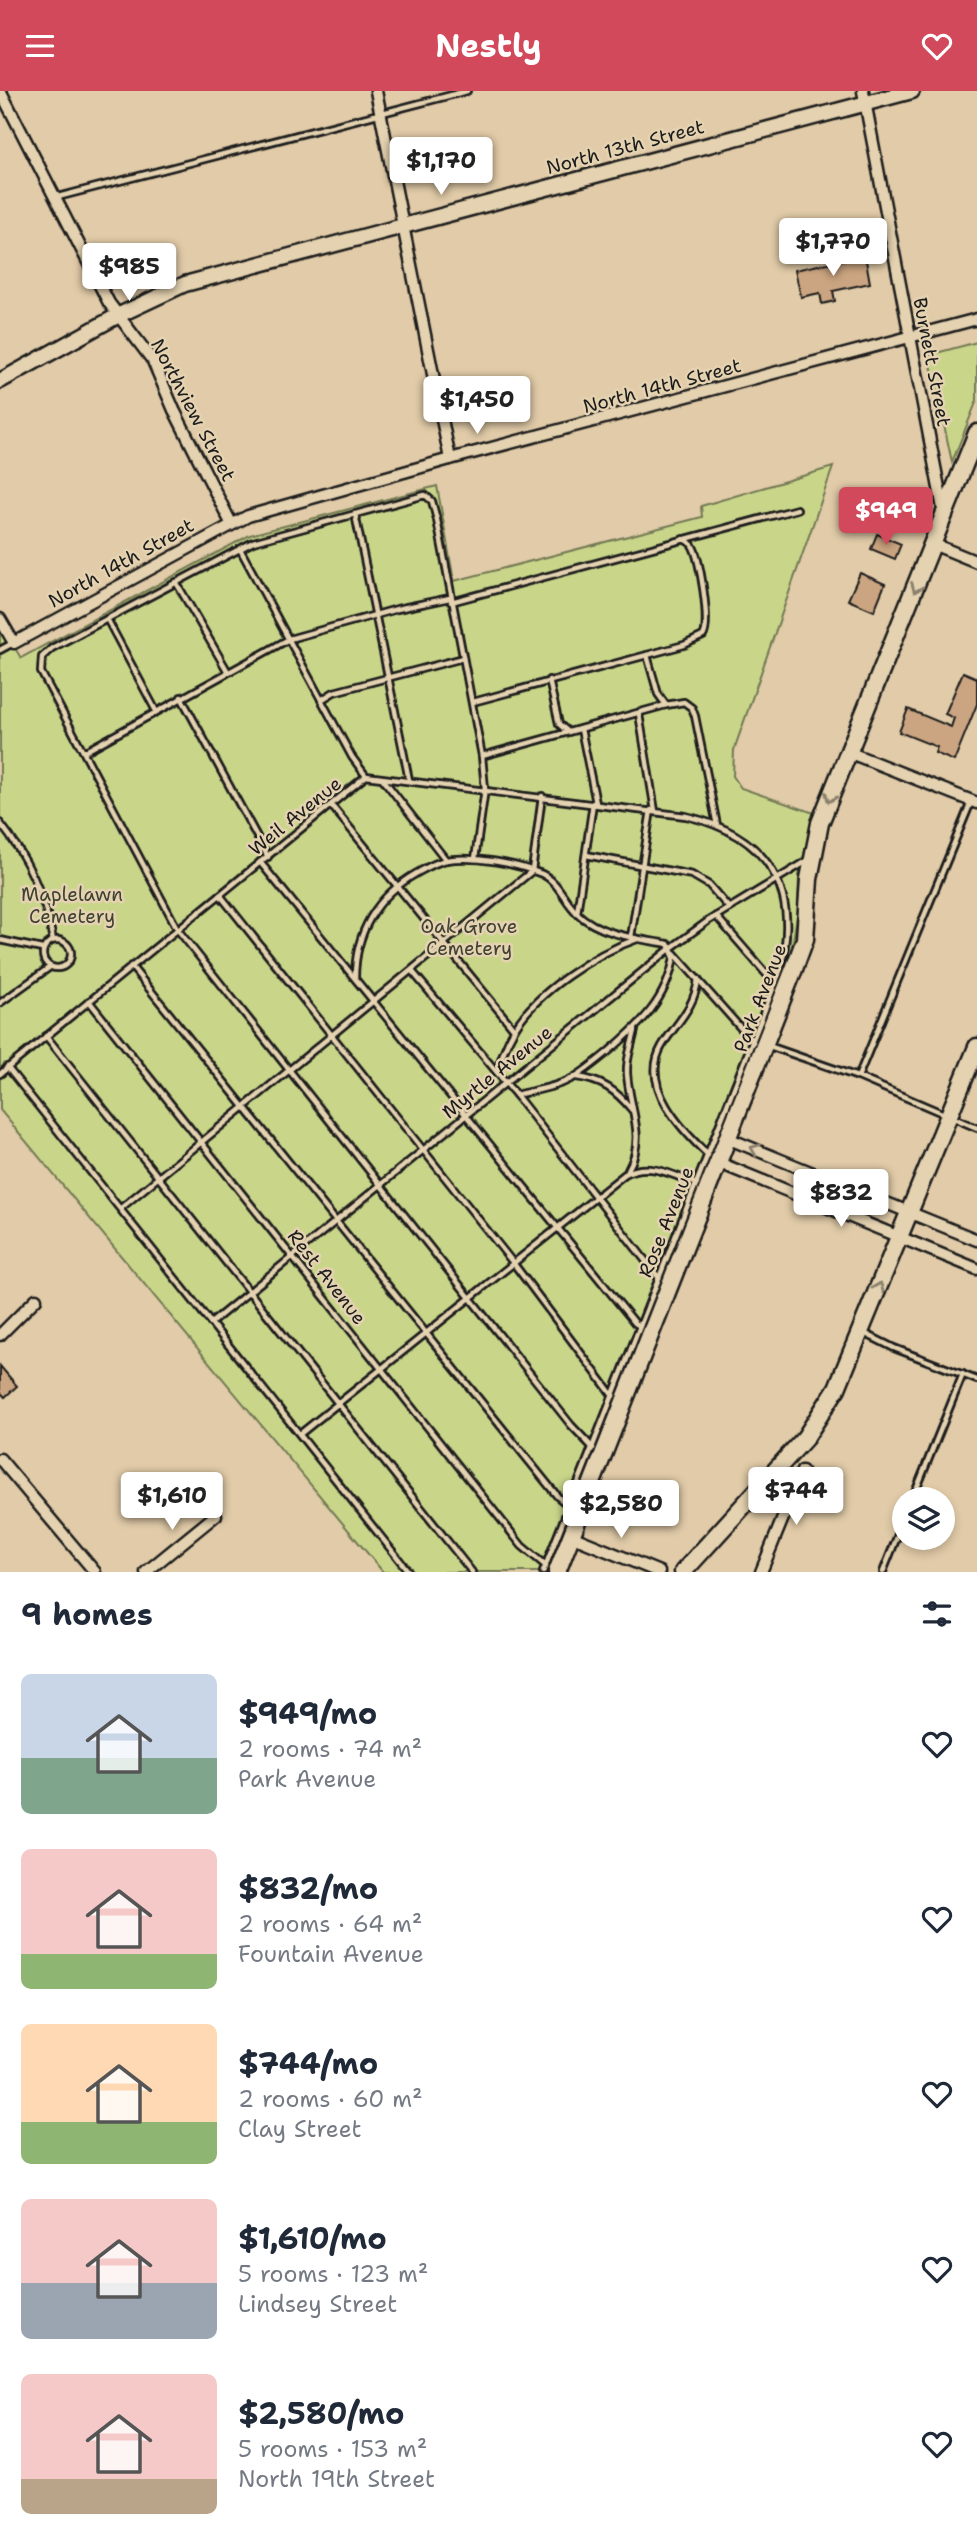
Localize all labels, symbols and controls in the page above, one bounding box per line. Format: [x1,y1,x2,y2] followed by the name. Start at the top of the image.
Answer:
[435,24,542,67] text: Nestly
[21,27,59,65] icon: menu
[918,27,956,65] icon: heart
[543,114,707,180] street label: North 13th Street
[384,137,498,197] pin: $1,170
[406,145,476,175] text: $1,170
[776,219,890,278] pin: $1,770
[795,226,871,256] text: $1,770
[88,243,170,303] pin: $985
[98,251,160,281] text: $985
[907,295,957,429] street label: Burnett Street
[145,334,241,486] street label: Northview Street
[580,353,744,419] street label: North 14th Street
[420,377,534,436] pin: $1,450
[439,384,515,414] text: $1,450
[845,487,927,547] pin: $949
[855,495,917,525] text: $949
[44,513,198,613] street label: North 14th Street
[911,581,925,593] one-way arrow
[243,771,347,861] street label: Weil Avenue
[824,791,838,803] one-way arrow
[21,882,123,929] park label: Maplelawn Cemetery
[420,914,518,961] park label: Oak Grove Cemetery
[728,940,792,1056] street label: Park Avenue
[437,1020,557,1124] street label: Myrtle Avenue
[750,1143,762,1157] one-way arrow
[632,1163,700,1281] street label: Rose Avenue
[800,1169,882,1229] pin: $832
[809,1177,873,1207] text: $832
[282,1224,372,1330] street label: Rest Avenue
[870,1282,884,1294] one-way arrow
[755,1467,837,1527] pin: $744
[115,1473,229,1532] pin: $1,610
[764,1475,828,1505] text: $744
[137,1480,207,1510] text: $1,610
[564,1481,678,1540] pin: $2,580
[892,1487,955,1550] map controls
[892,1487,955,1550] button: layers
[579,1488,663,1518] text: $2,580
[21,1594,153,1635] text: 9 homes
[918,1595,956,1633] icon: filters
[238,1693,377,1734] text: $949/mo
[77,1702,161,1786] icon: home
[918,1725,956,1763] icon: heart
[238,1734,422,1764] text: 2 rooms · 74 m²
[238,1764,376,1794] text: Park Avenue
[238,1868,378,1909] text: $832/mo
[77,1877,161,1961] icon: home
[918,1900,956,1938] icon: heart
[238,1909,422,1939] text: 2 rooms · 64 m²
[238,1939,424,1969] text: Fountain Avenue
[238,2043,378,2084] text: $744/mo
[77,2052,161,2136] icon: home
[918,2075,956,2113] icon: heart
[238,2084,423,2114] text: 2 rooms · 60 m²
[238,2114,362,2144] text: Clay Street
[238,2218,387,2259] text: $1,610/mo
[77,2227,161,2311] icon: home
[918,2250,956,2288] icon: heart
[238,2259,428,2289] text: 5 rooms · 123 m²
[238,2289,397,2319] text: Lindsey Street
[238,2393,405,2434] text: $2,580/mo
[77,2402,161,2486] icon: home
[918,2425,956,2463] icon: heart
[238,2434,427,2464] text: 5 rooms · 153 m²
[238,2464,435,2494] text: North 19th Street

